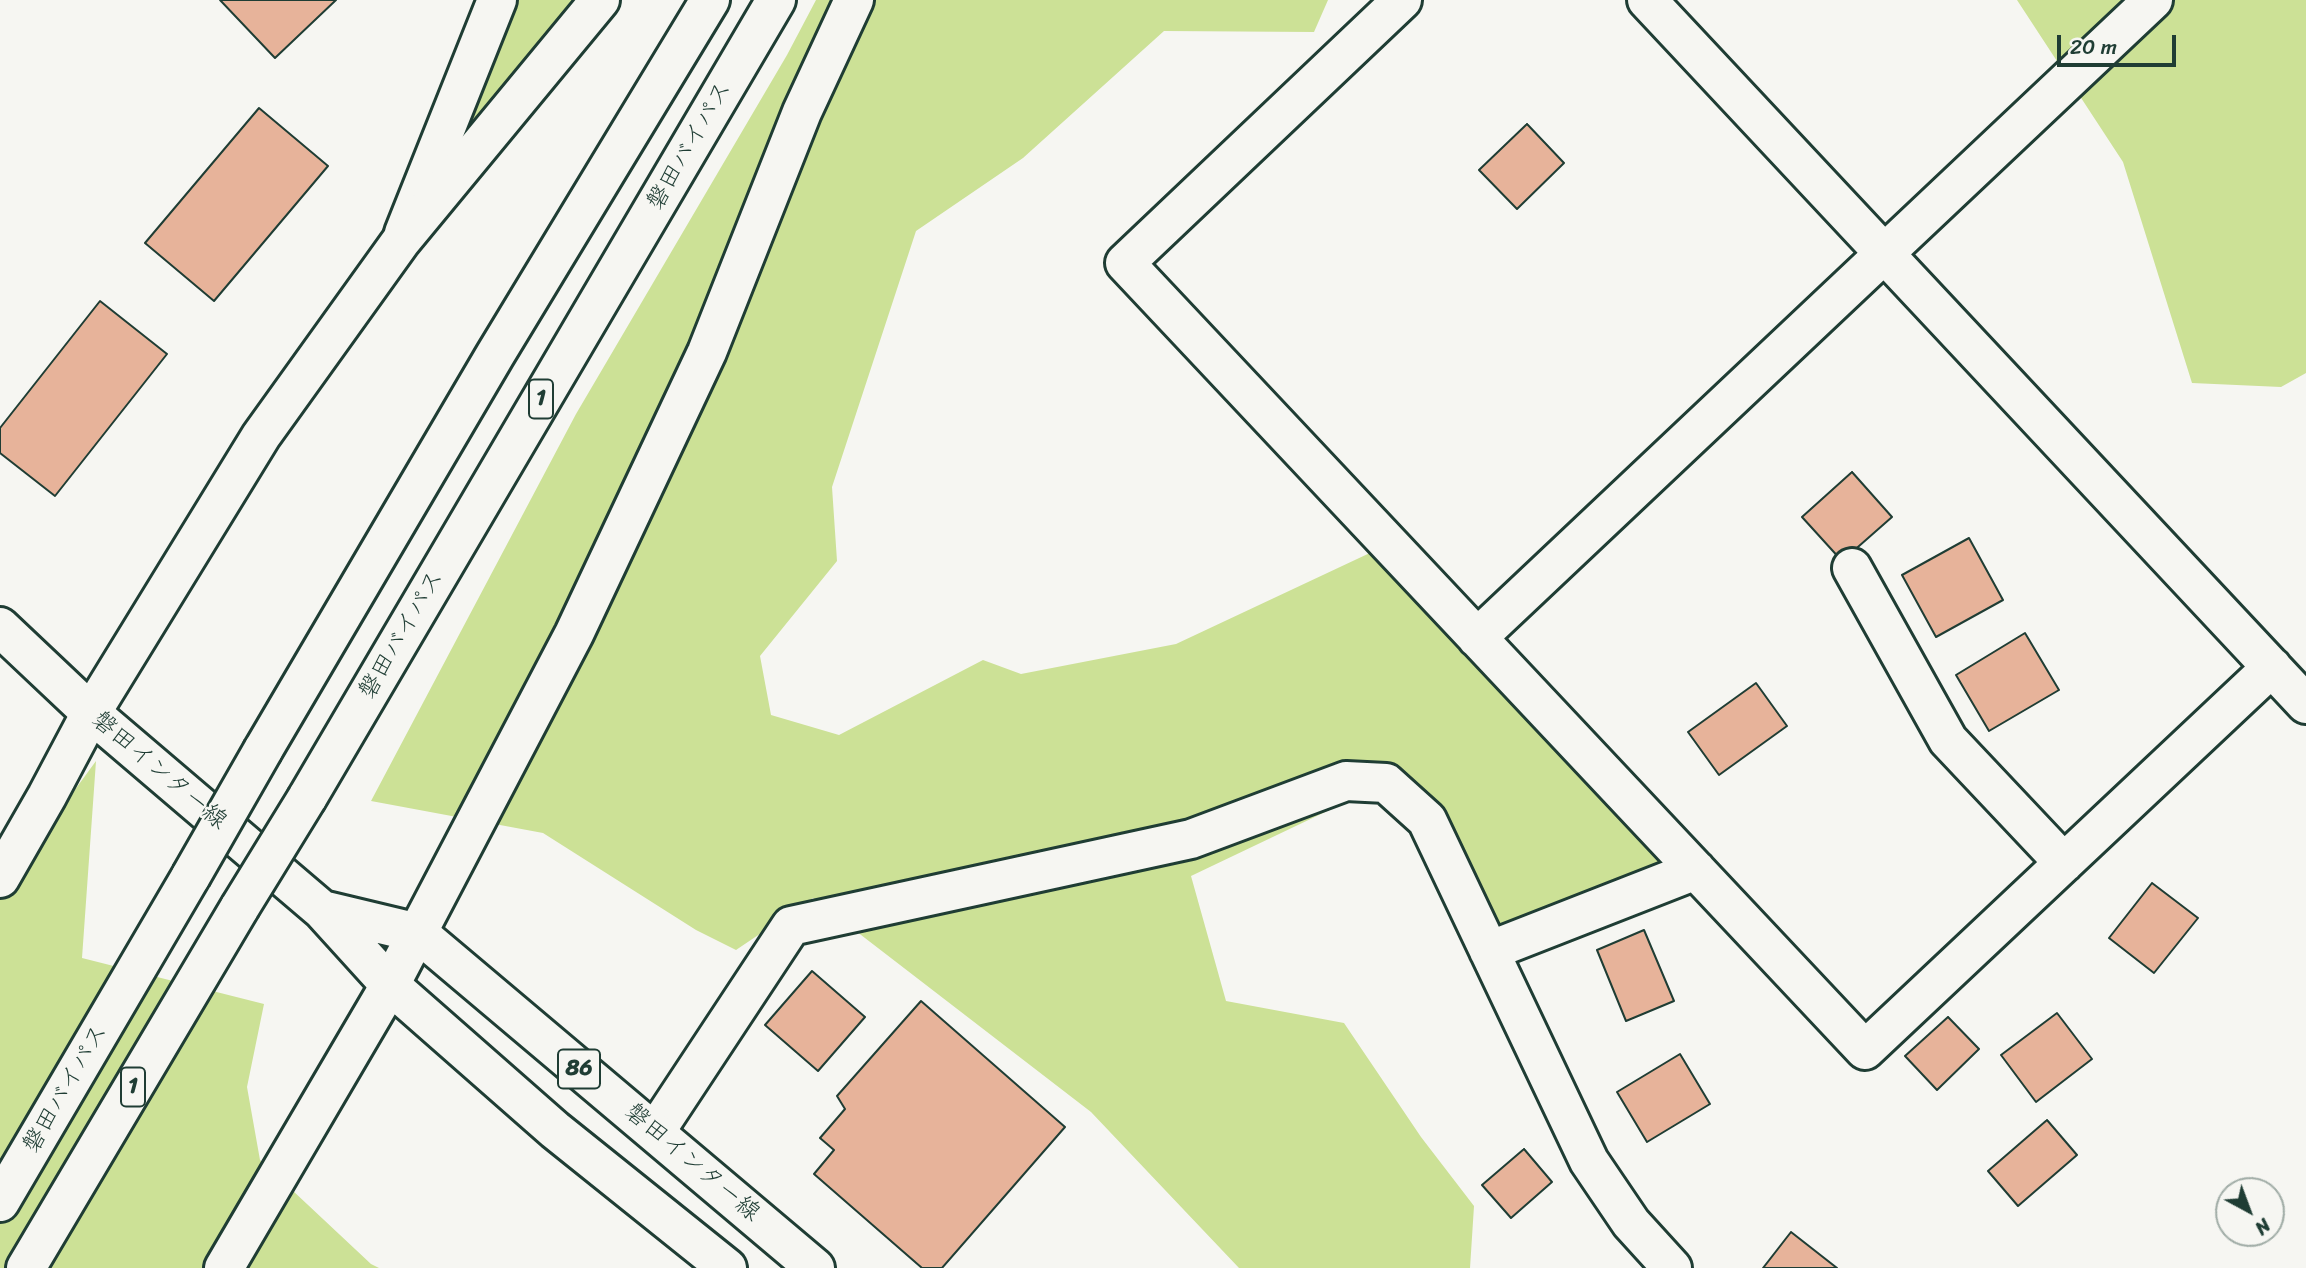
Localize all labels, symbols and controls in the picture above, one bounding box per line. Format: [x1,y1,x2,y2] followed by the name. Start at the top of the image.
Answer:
[2061,21,2180,65] scale bar
[2070,28,2117,66] text: 20 m
[642,76,738,216] street label: 磐田バイパス
[529,380,553,418] road number: 1
[354,565,450,705] street label: 磐田バイパス
[85,706,233,836] street label: 磐田インター線
[18,1019,114,1159] street label: 磐田バイパス
[558,1050,600,1088] road number: 86
[121,1068,145,1106] road number: 1
[618,1098,766,1228] street label: 磐田インター線
[2215,1177,2285,1247] north arrow
[2247,1210,2279,1243] text: N

